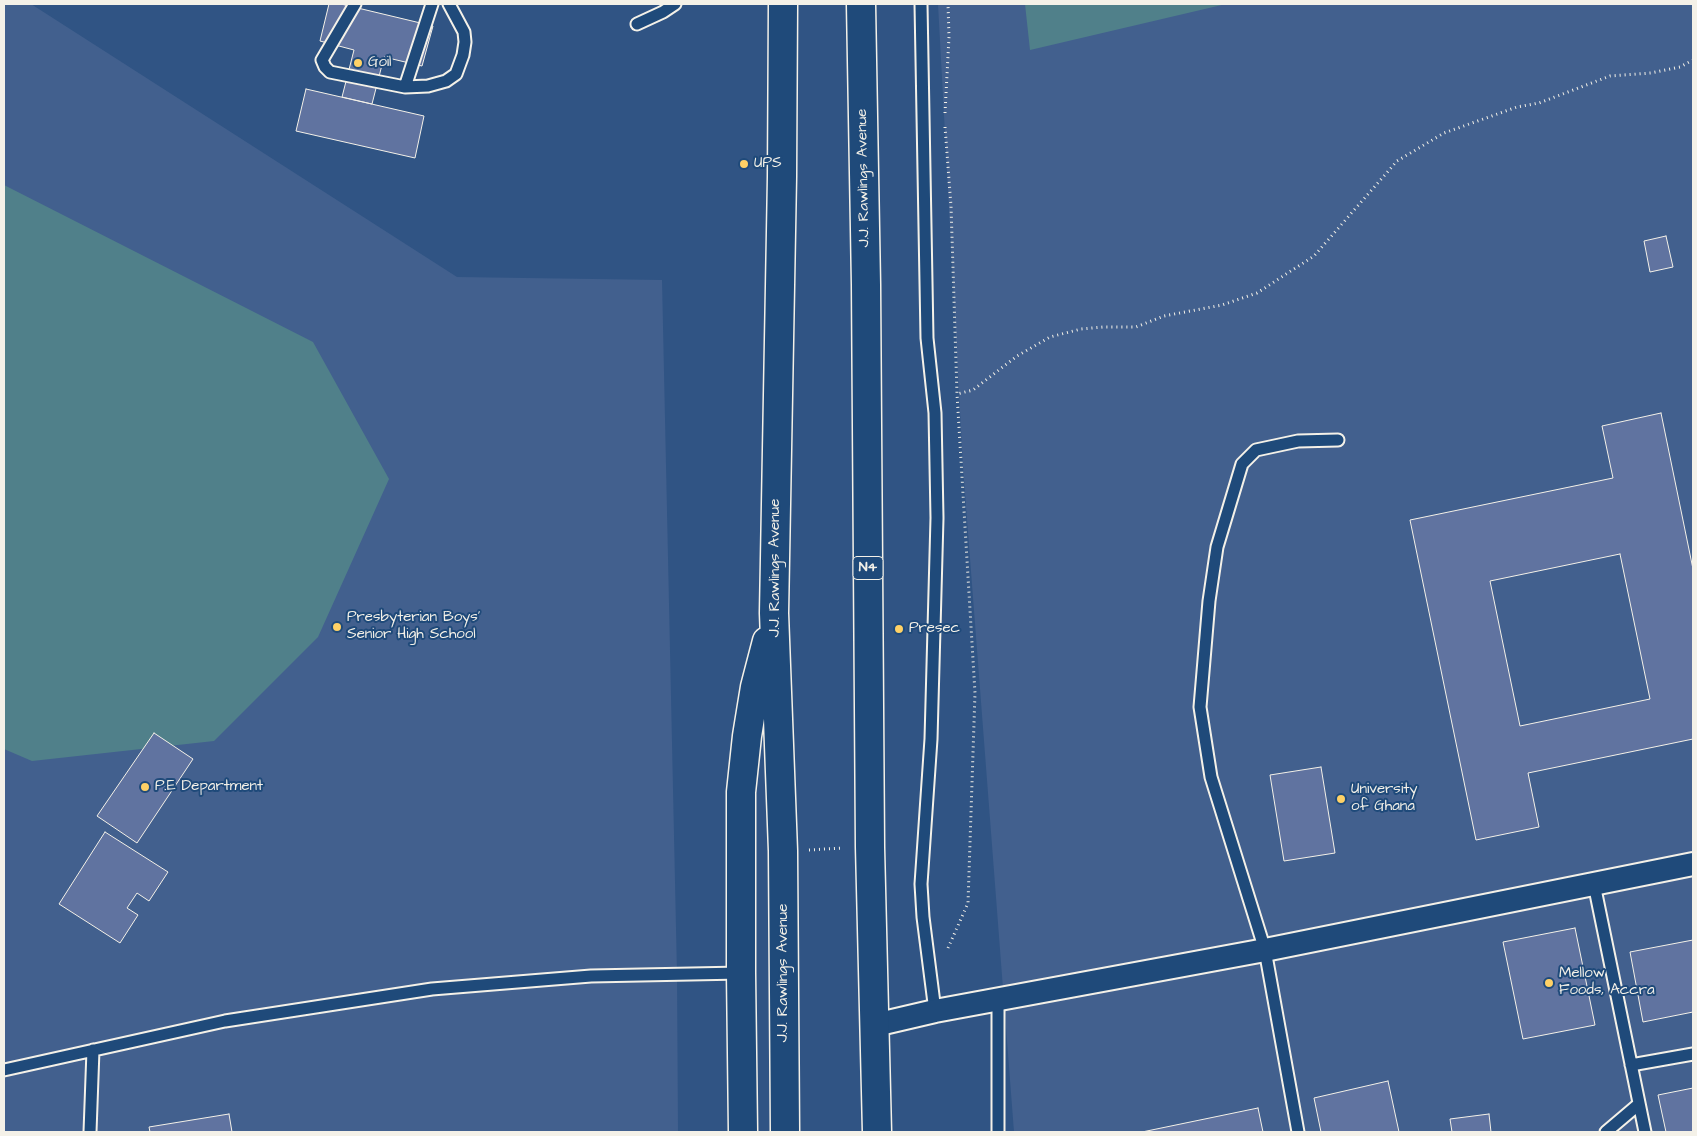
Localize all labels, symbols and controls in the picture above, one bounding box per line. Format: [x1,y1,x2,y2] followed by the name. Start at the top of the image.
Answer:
[368,54,391,72] place label: Goil
[352,57,364,69] marker: Goil
[854,109,874,247] street label: J.J. Rawlings Avenue
[754,155,782,173] place label: UPS
[738,158,750,170] marker: UPS
[767,499,785,637] street label: J.J. Rawlings Avenue
[853,556,883,580] road number: N4
[347,609,480,644] place label: Presbyterian Boys' Senior High School
[909,620,960,638] place label: Presec
[331,621,343,633] marker: Presbyterian Boys' Senior High School
[893,623,905,635] marker: Presec
[155,778,263,796] place label: P.E Department
[139,781,151,793] marker: P.E Department
[1351,781,1417,816] place label: University of Ghana
[1335,793,1347,805] marker: University of Ghana
[775,904,793,1042] street label: J.J. Rawlings Avenue
[1559,965,1655,1000] place label: Mellow Foods, Accra
[1543,977,1555,989] marker: Mellow Foods, Accra

